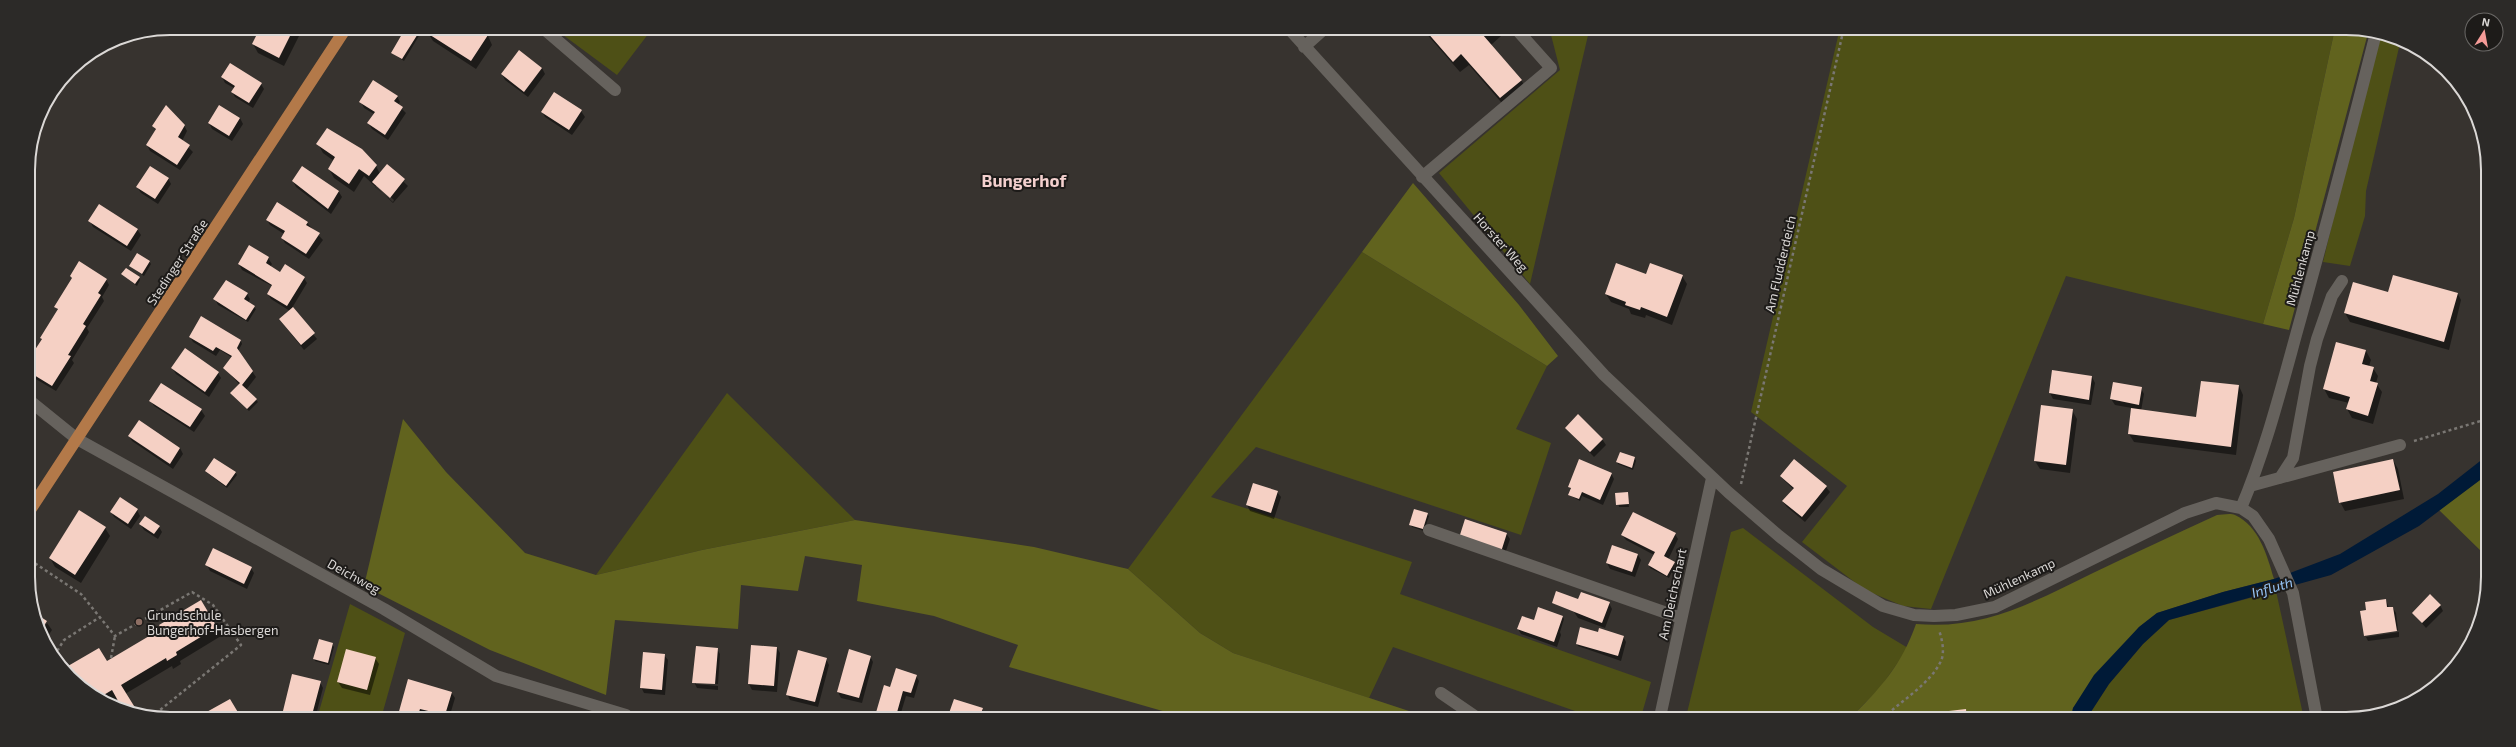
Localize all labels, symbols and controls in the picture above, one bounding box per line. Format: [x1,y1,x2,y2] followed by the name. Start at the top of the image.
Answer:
[2464,12,2504,52] north arrow
[2481,15,2491,29] text: N
[982,170,1068,190] district label: Bungerhof
[1470,209,1532,275] street label: Horster Weg
[1761,214,1799,314] street label: Am Fludderdeich
[143,216,211,308] street label: Stedinger Straße
[2282,229,2318,307] street label: Mühlenkamp
[1655,547,1689,641] street label: Am Deichschart
[1981,554,2057,602] street label: Mühlenkamp
[325,555,383,597] street label: Deichweg
[2249,573,2295,601] water label: Influth
[147,607,278,638] place label: Grundschule Bungerhof-Hasbergen
[134,617,144,627] marker: Grundschule Bungerhof-Hasbergen

